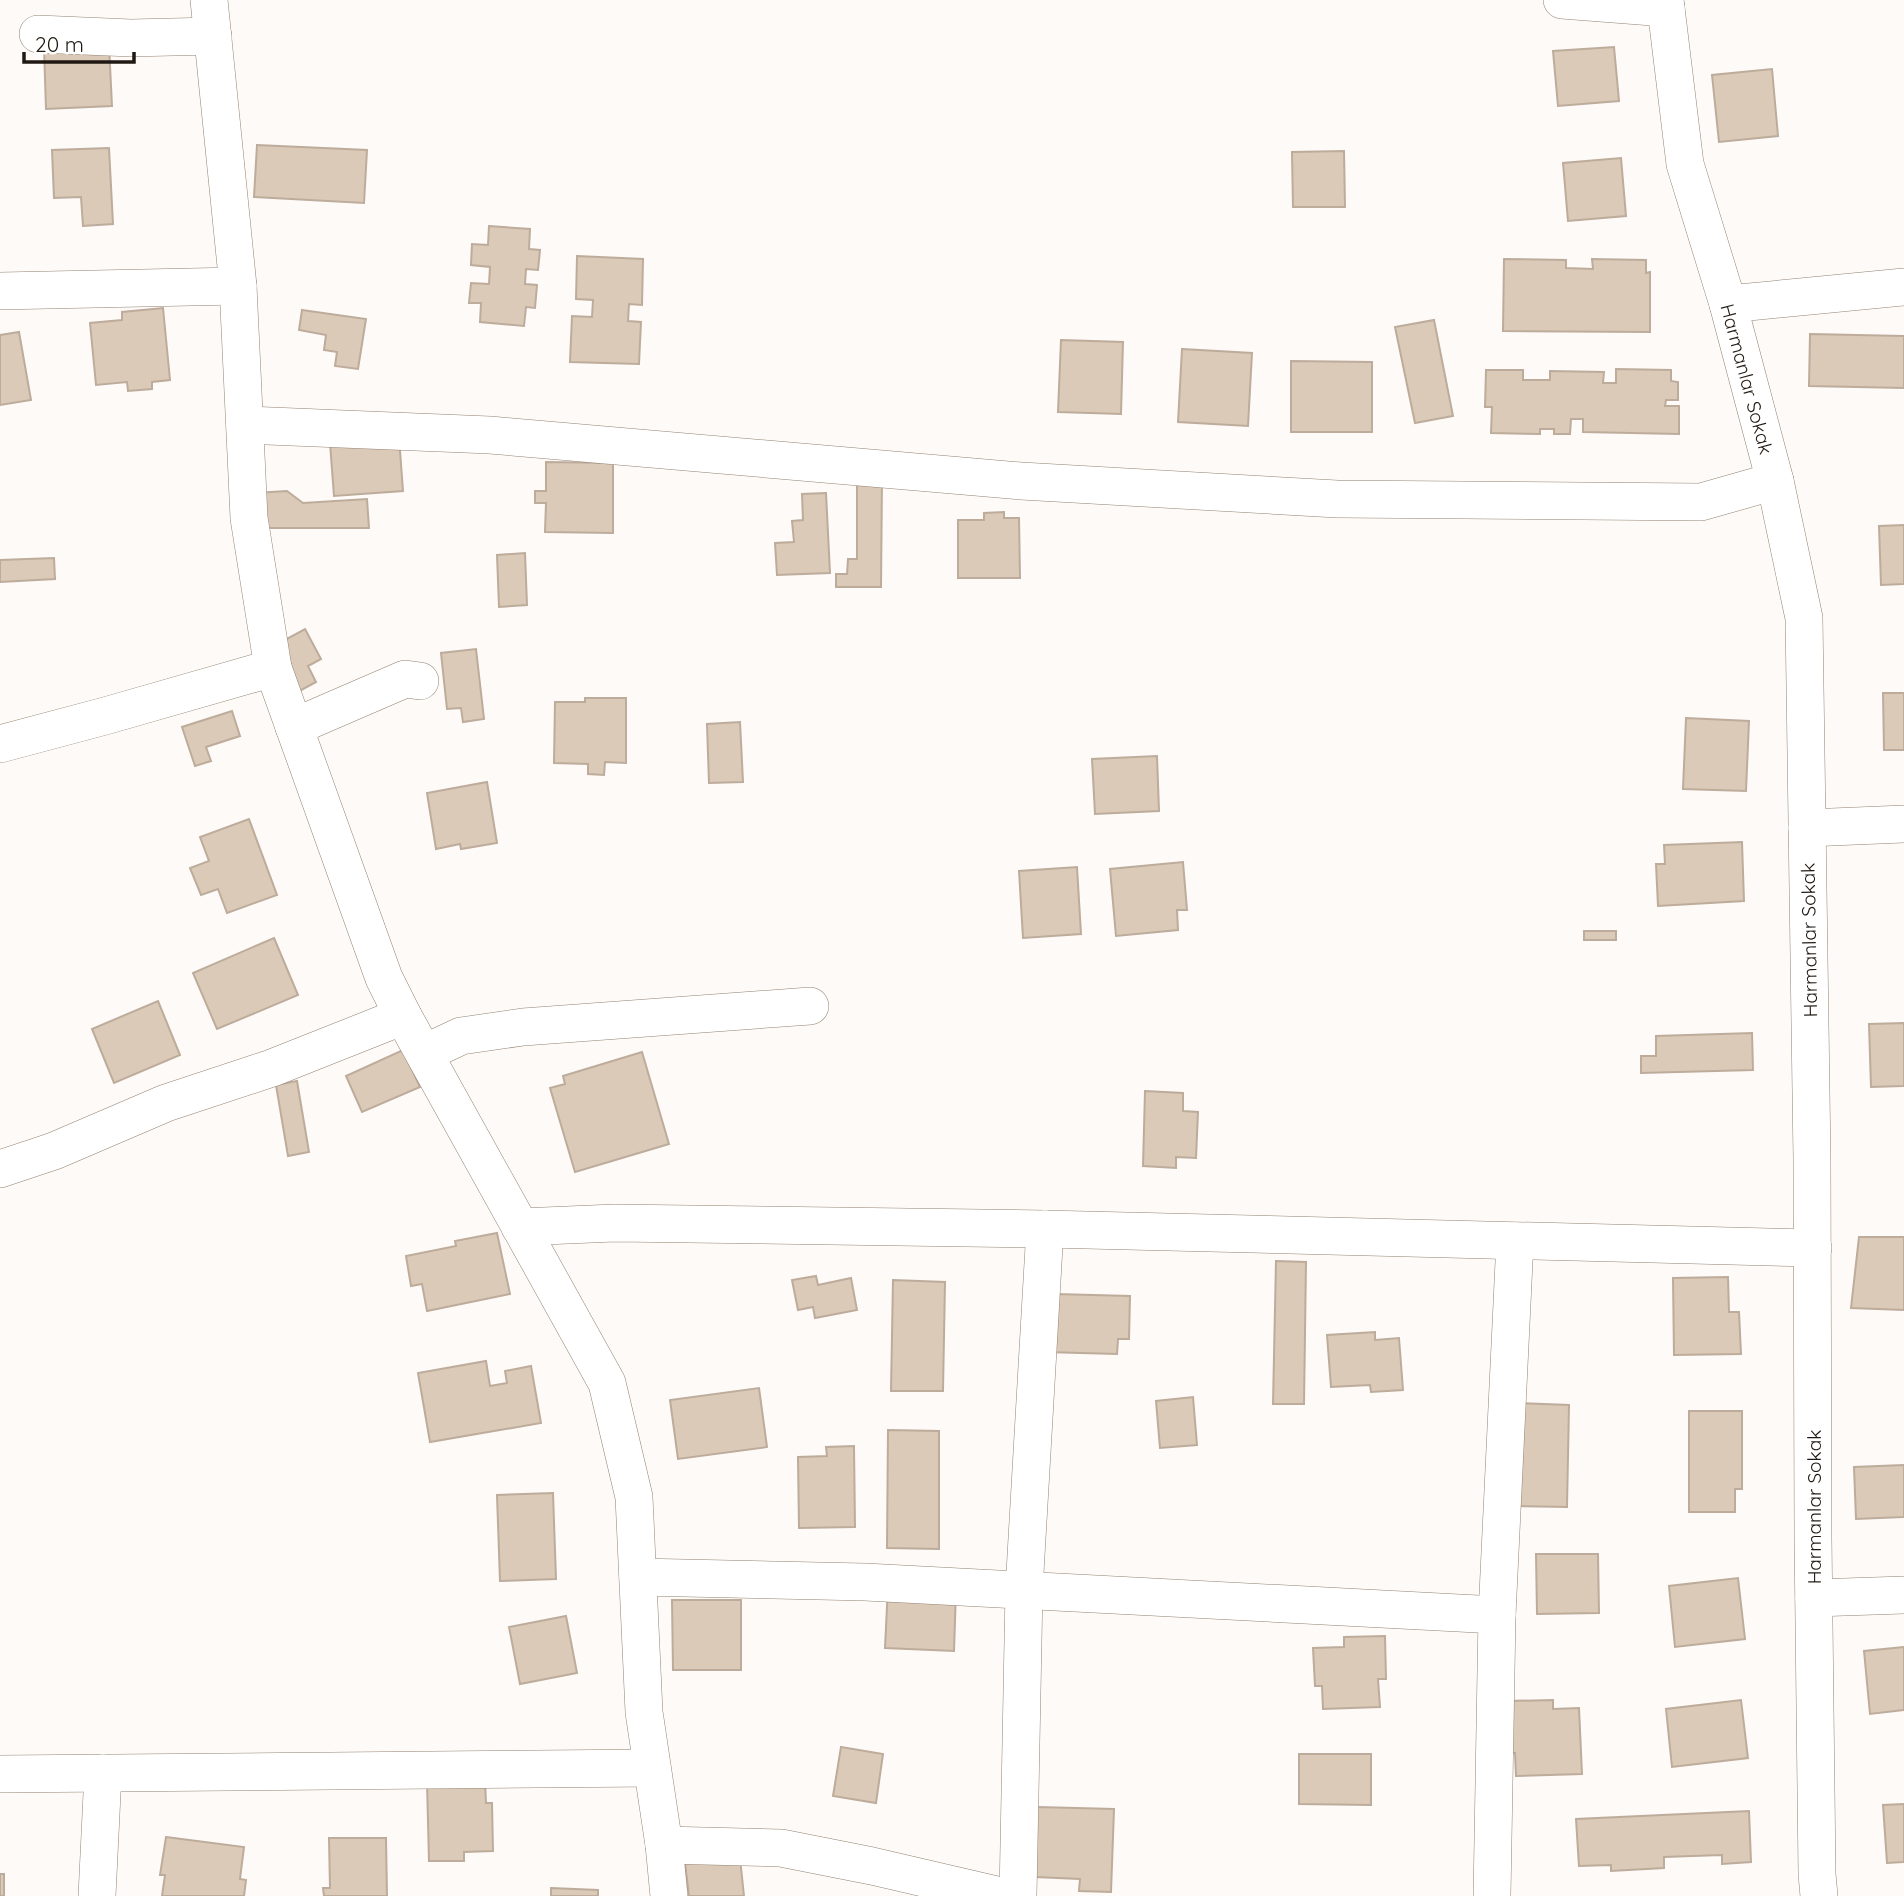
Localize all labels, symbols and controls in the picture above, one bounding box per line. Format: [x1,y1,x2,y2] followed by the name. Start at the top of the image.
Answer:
[24,21,135,65] scale bar
[35,31,84,57] text: 20 m
[1715,301,1779,457] street label: Harmanlar Sokak
[1796,862,1822,1018] street label: Harmanlar Sokak
[1802,1430,1826,1584] street label: Harmanlar Sokak

